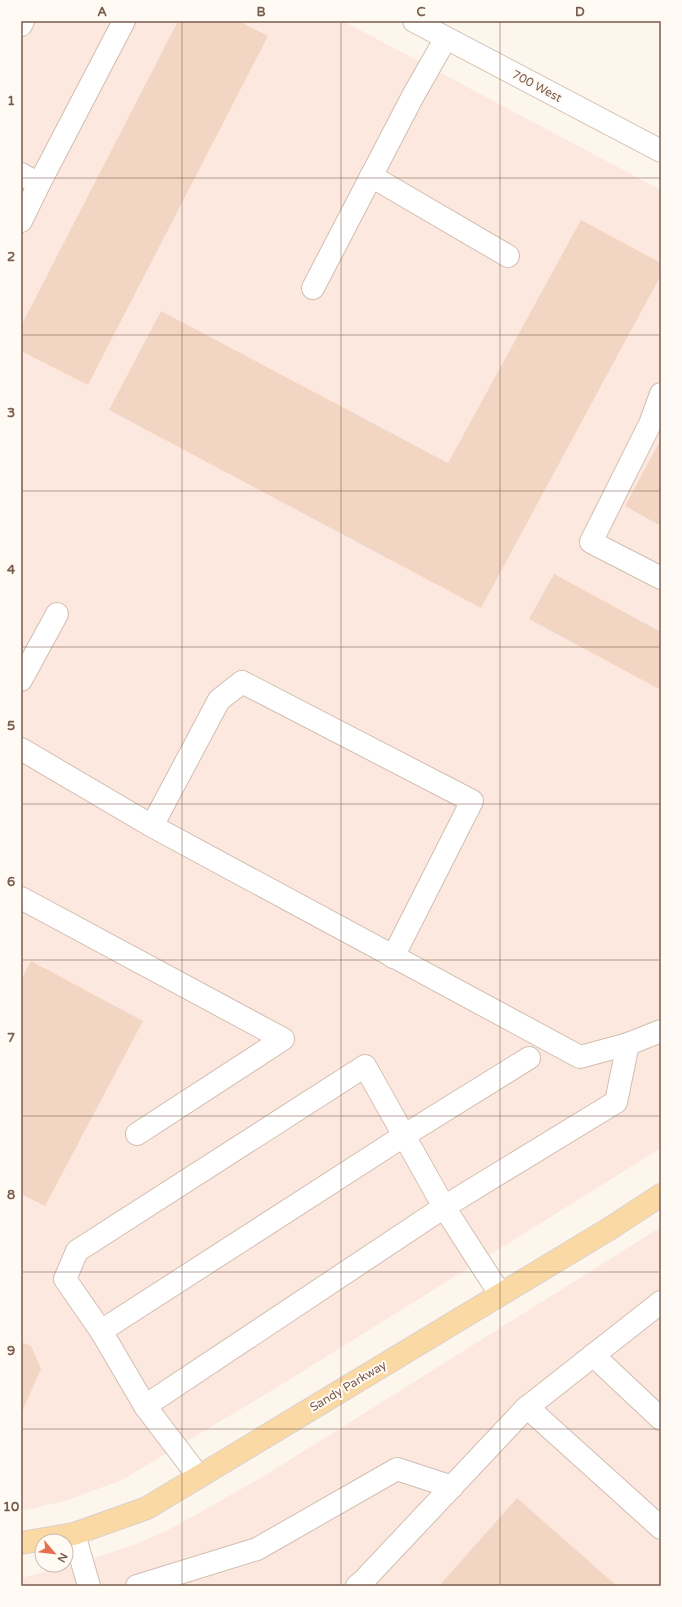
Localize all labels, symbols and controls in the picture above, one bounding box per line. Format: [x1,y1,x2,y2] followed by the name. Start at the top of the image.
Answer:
[97,4,107,20] text: A
[256,4,266,20] text: B
[416,4,426,20] text: C
[575,4,585,20] text: D
[510,67,565,105] street label: 700 West
[7,93,15,109] text: 1
[7,249,15,265] text: 2
[7,405,15,421] text: 3
[7,562,16,578] text: 4
[7,718,15,734] text: 5
[7,874,15,890] text: 6
[7,1030,15,1046] text: 7
[7,1187,15,1203] text: 8
[7,1343,15,1359] text: 9
[307,1357,389,1414] street label: Sandy Parkway
[3,1499,19,1515] text: 10
[34,1533,74,1573] north arrow
[55,1551,70,1564] text: N

